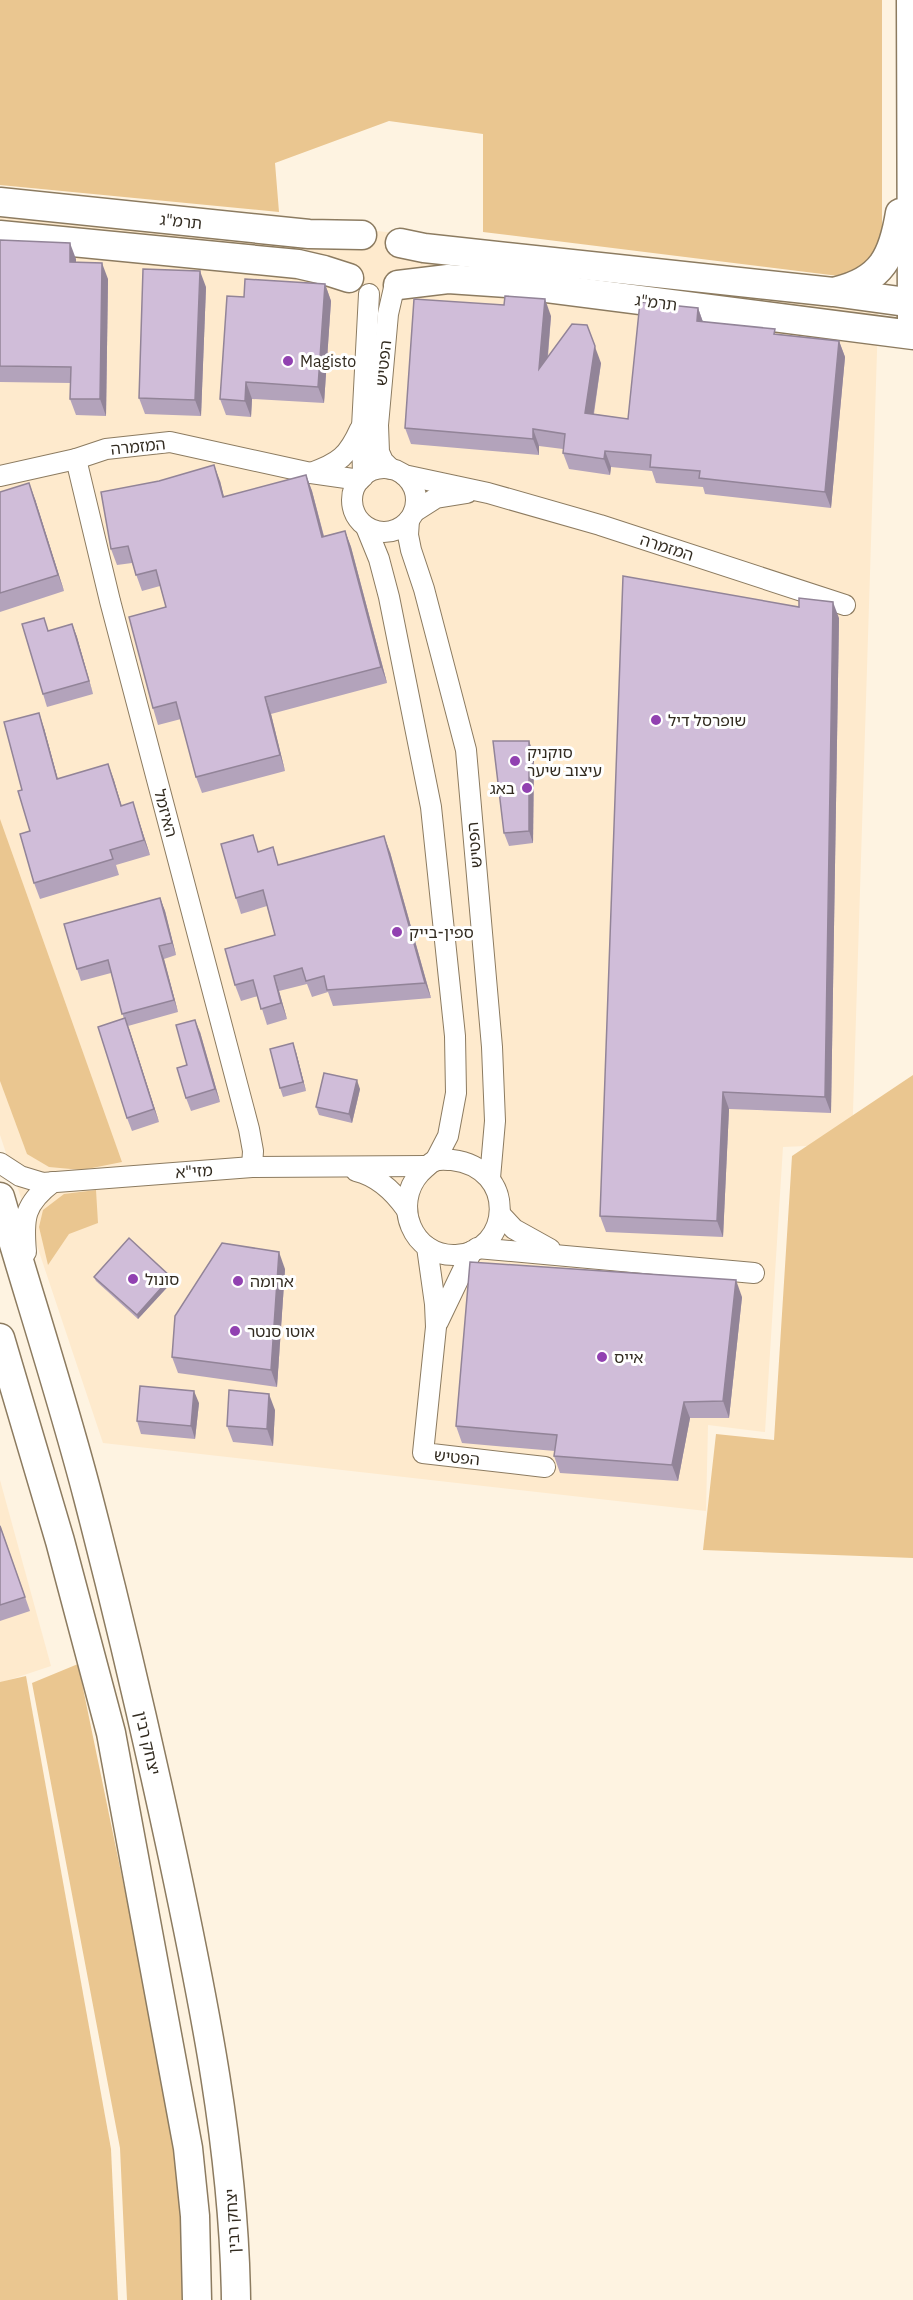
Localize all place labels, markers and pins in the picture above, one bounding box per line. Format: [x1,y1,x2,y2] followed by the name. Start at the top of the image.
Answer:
[300,351,356,371] place label: Magisto
[281,354,295,368] marker: Magisto
[668,710,746,730] place label: שופרסל דיל
[649,713,663,727] marker: שופרסל דיל
[527,742,602,780] place label: סוקניק עיצוב שיער
[508,754,522,768] marker: סוקניק עיצוב שיער
[490,778,515,798] place label: באג
[520,781,534,795] marker: באג
[409,922,474,942] place label: ספין-בייק
[390,925,404,939] marker: ספין-בייק
[145,1269,179,1289] place label: סונול
[250,1271,294,1291] place label: ארומה
[126,1272,140,1286] marker: סונול
[231,1274,245,1288] marker: ארומה
[247,1321,315,1341] place label: אוטו סנטר
[228,1324,242,1338] marker: אוטו סנטר
[614,1347,643,1367] place label: אייס
[595,1350,609,1364] marker: אייס

